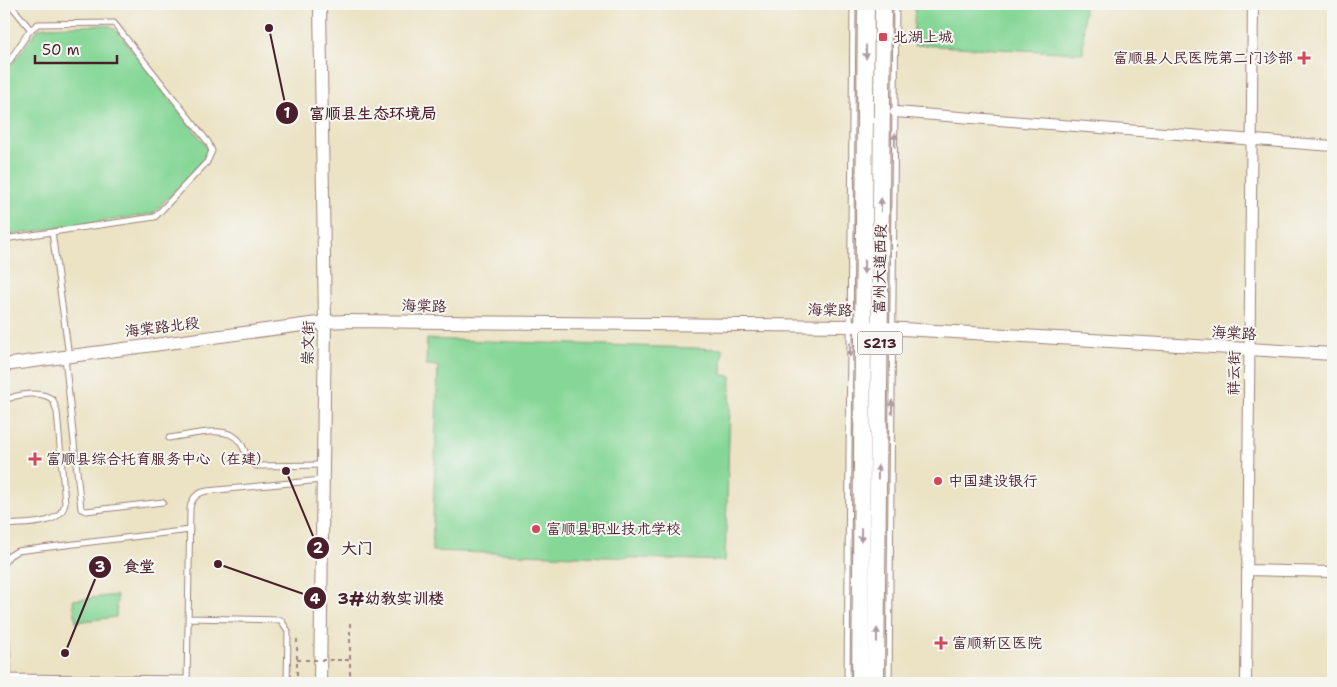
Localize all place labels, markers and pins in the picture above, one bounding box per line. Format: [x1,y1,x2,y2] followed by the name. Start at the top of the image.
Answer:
[893,27,953,47] place label: 北湖上城
[877,31,889,43] marker: 北湖上城
[1113,48,1293,68] place label: 富顺县人民医院第二门诊部
[1297,51,1311,65] marker: 富顺县人民医院第二门诊部
[274,98,447,129] callout: 富顺县生态环境局
[46,449,271,469] place label: 富顺县综合托育服务中心（在建）
[28,452,42,466] marker: 富顺县综合托育服务中心（在建）
[948,471,1038,491] place label: 中国建设银行
[932,475,944,487] marker: 中国建设银行
[546,519,681,539] place label: 富顺县职业技术学校
[530,523,542,535] marker: 富顺县职业技术学校
[306,533,383,564] callout: 大门
[88,551,165,582] callout: 食堂
[302,583,454,614] callout: 3#幼教实训楼
[952,633,1042,653] place label: 富顺新区医院
[934,636,948,650] marker: 富顺新区医院

